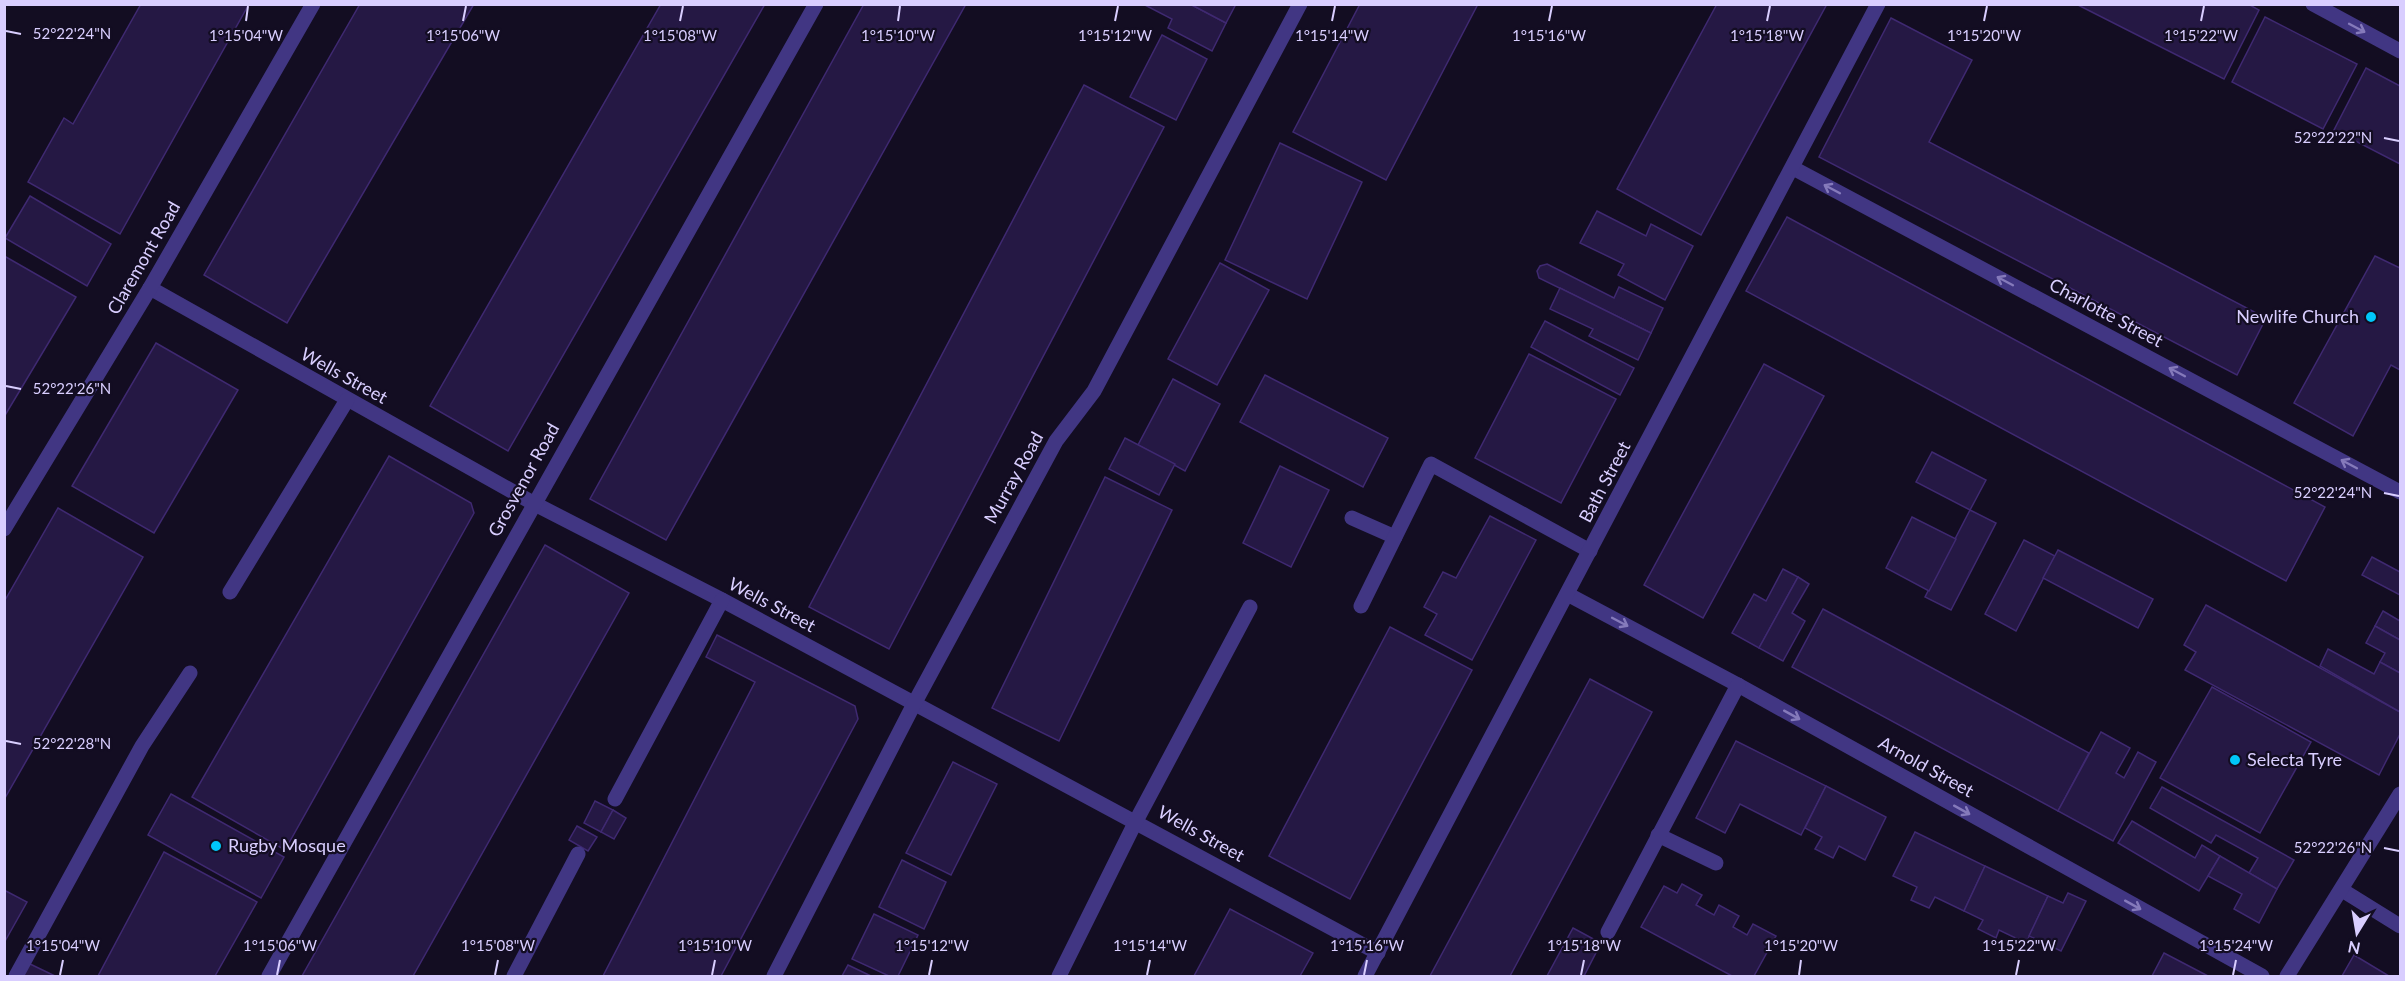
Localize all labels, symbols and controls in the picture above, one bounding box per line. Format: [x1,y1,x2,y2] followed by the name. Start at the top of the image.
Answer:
[2347,23,2365,34] one-way arrow
[33,24,111,42] text: 52°22'24"N
[209,26,283,44] text: 1°15'04"W
[426,26,500,44] text: 1°15'06"W
[643,26,717,44] text: 1°15'08"W
[861,26,935,44] text: 1°15'10"W
[1078,26,1152,44] text: 1°15'12"W
[1295,26,1369,44] text: 1°15'14"W
[1512,26,1586,44] text: 1°15'16"W
[1730,26,1804,44] text: 1°15'18"W
[1947,26,2021,44] text: 1°15'20"W
[2164,26,2238,44] text: 1°15'22"W
[2294,128,2372,146] text: 52°22'22"N
[1824,183,1842,194] one-way arrow
[102,197,184,318] street label: Claremont Road
[2046,273,2168,352] street label: Charlotte Street
[1996,275,2014,286] one-way arrow
[2236,305,2359,327] place label: Newlife Church
[2364,310,2378,324] marker: Newlife Church
[297,342,392,408] street label: Wells Street
[2168,366,2186,377] one-way arrow
[33,379,111,397] text: 52°22'26"N
[483,419,563,540] street label: Grosvenor Road
[979,428,1047,527] street label: Murray Road
[1574,437,1635,526] street label: Bath Street
[2341,458,2358,470] one-way arrow
[2294,483,2372,501] text: 52°22'24"N
[725,572,820,636] street label: Wells Street
[1611,617,1629,628] one-way arrow
[1783,709,1800,721] one-way arrow
[1875,731,1978,802] street label: Arnold Street
[33,734,111,752] text: 52°22'28"N
[2247,748,2342,770] place label: Selecta Tyre
[2228,753,2242,767] marker: Selecta Tyre
[1154,800,1249,866] street label: Wells Street
[1953,805,1971,816] one-way arrow
[228,834,346,856] place label: Rugby Mosque
[2294,838,2372,856] text: 52°22'26"N
[209,839,223,853] marker: Rugby Mosque
[2124,899,2141,911] one-way arrow
[2327,903,2387,963] north arrow
[26,936,100,954] text: 1°15'04"W
[243,936,317,954] text: 1°15'06"W
[461,936,535,954] text: 1°15'08"W
[678,936,752,954] text: 1°15'10"W
[895,936,969,954] text: 1°15'12"W
[1113,936,1187,954] text: 1°15'14"W
[1330,936,1404,954] text: 1°15'16"W
[1547,936,1621,954] text: 1°15'18"W
[1764,936,1838,954] text: 1°15'20"W
[1982,936,2056,954] text: 1°15'22"W
[2199,936,2273,954] text: 1°15'24"W
[2346,938,2362,959] text: N

